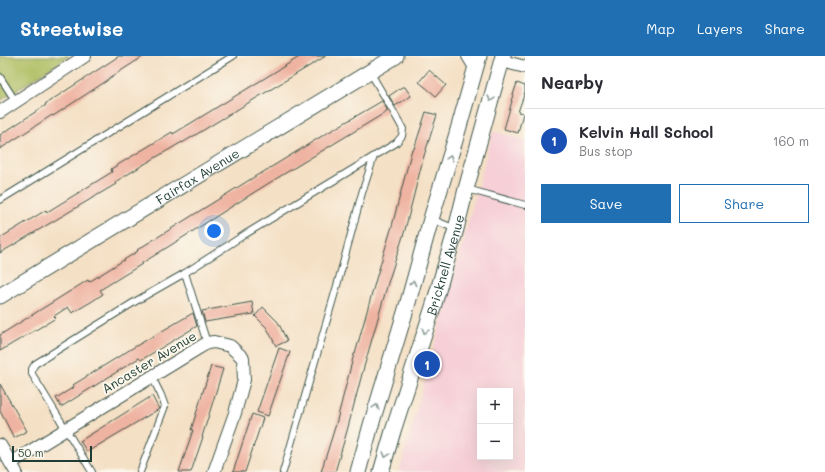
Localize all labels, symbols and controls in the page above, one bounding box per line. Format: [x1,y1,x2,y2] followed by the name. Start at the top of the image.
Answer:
[20,16,123,41] text: Streetwise
[646,19,675,38] text: Map
[697,19,743,38] text: Layers
[765,19,805,38] text: Share
[541,71,603,93] text: Nearby
[488,95,496,102] one-way arrow
[579,122,713,142] text: Kelvin Hall School
[551,132,557,149] text: 1
[773,132,809,149] text: 160 m
[579,142,632,159] text: Bus stop
[152,144,242,208] street label: Fairfax Avenue
[445,155,454,162] one-way arrow
[541,184,671,223] button: Save
[679,184,809,223] button: Share
[422,213,467,317] street label: Bricknell Avenue
[204,221,224,241] your location
[408,280,417,287] one-way arrow
[98,327,199,397] street label: Ancaster Avenue
[421,327,430,334] one-way arrow
[414,349,440,379] pin: 1
[477,388,513,460] map controls
[477,388,513,424] button: +
[371,404,380,411] one-way arrow
[477,424,513,460] button: −
[12,444,92,463] scale bar
[18,445,44,460] text: 50 m
[382,452,391,459] one-way arrow

